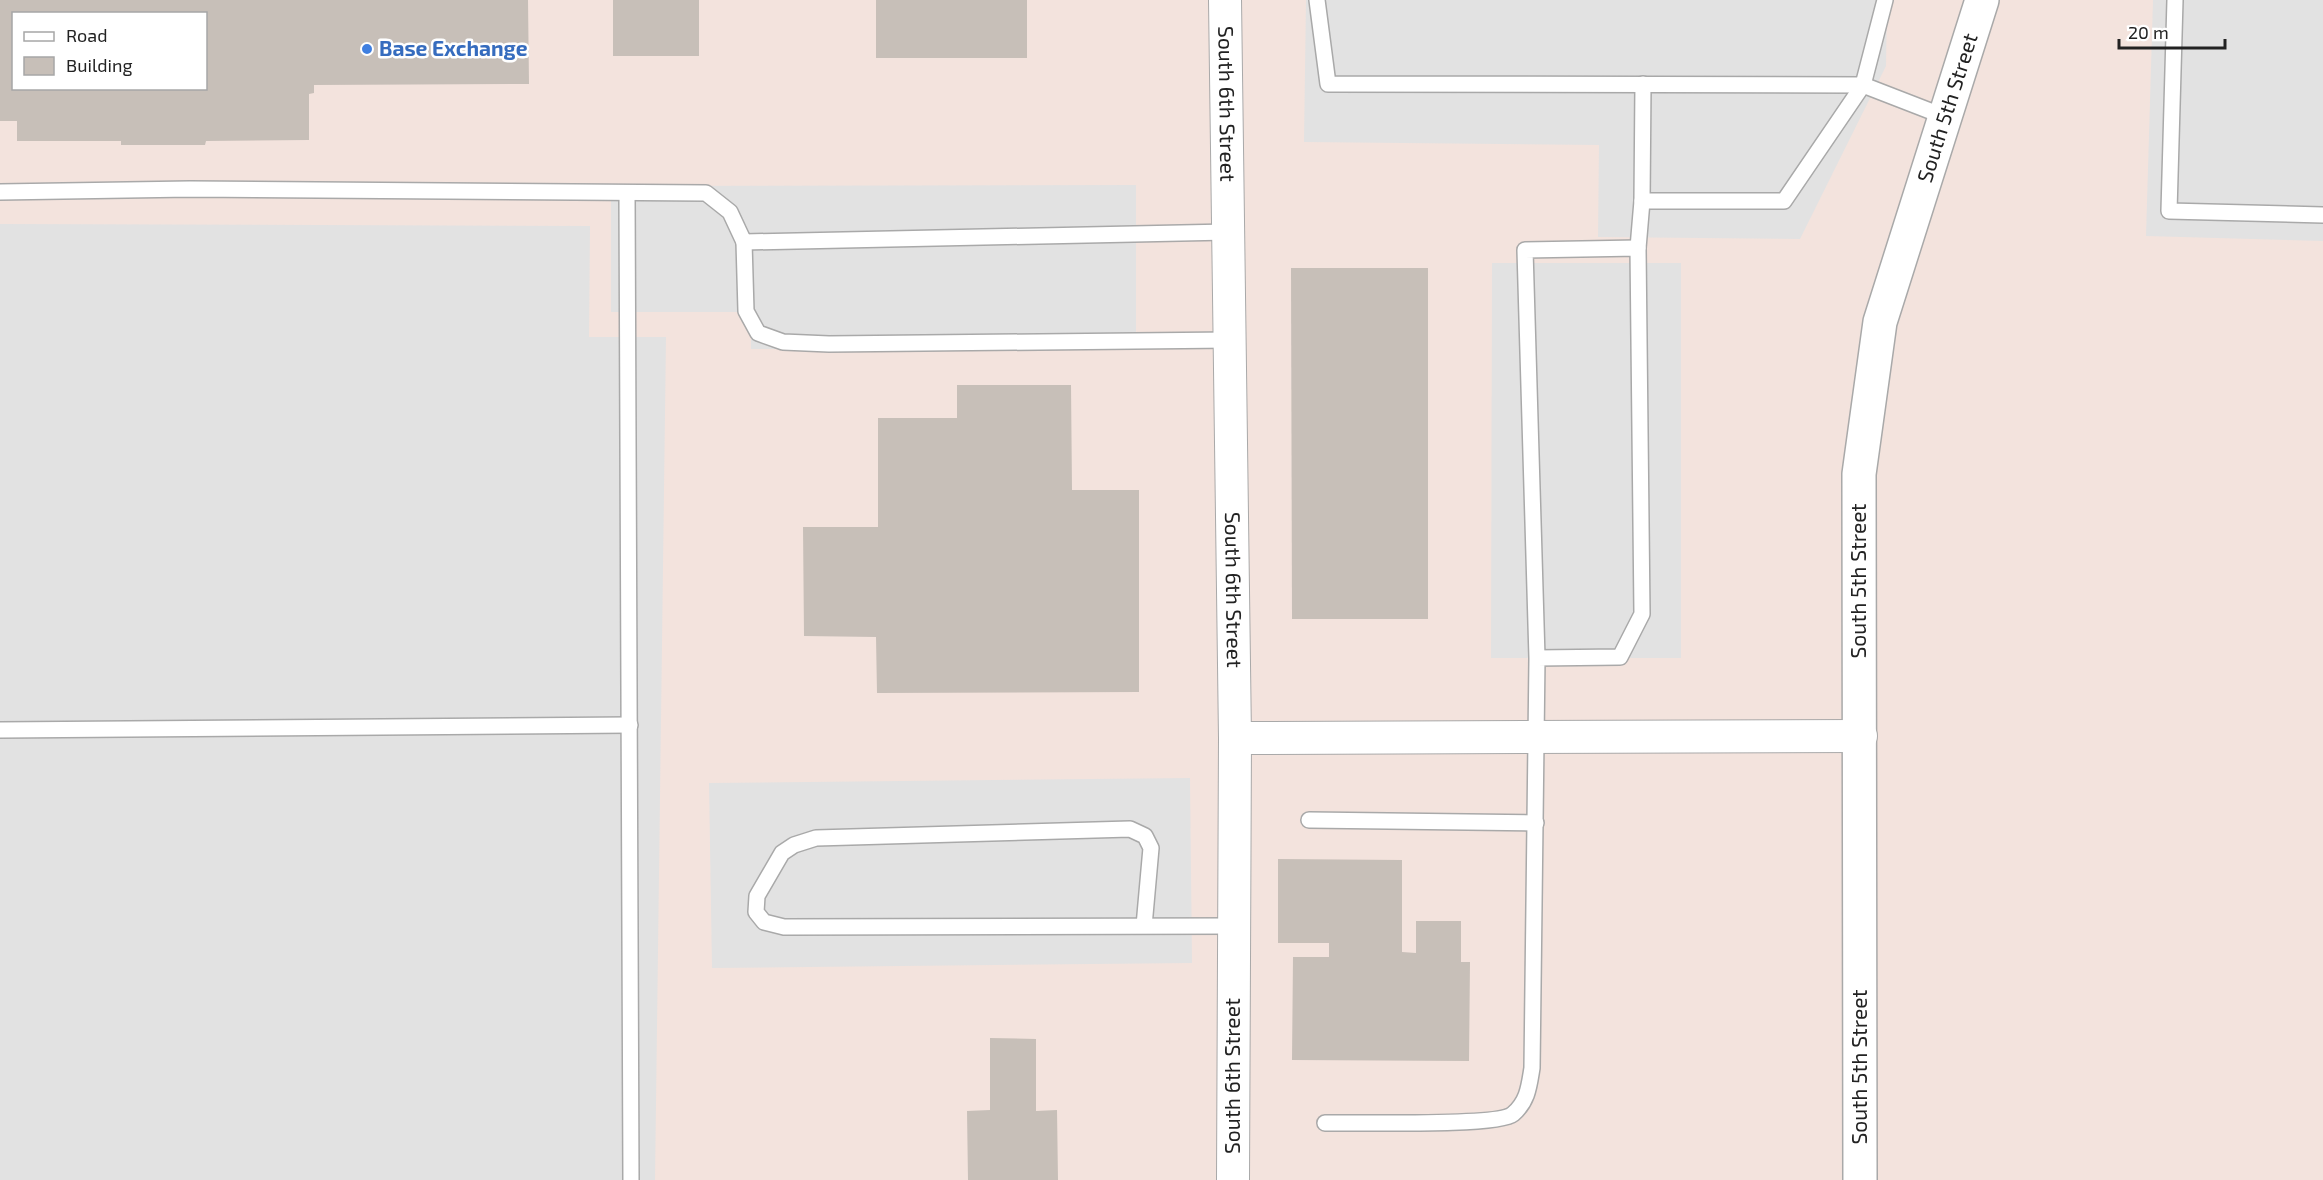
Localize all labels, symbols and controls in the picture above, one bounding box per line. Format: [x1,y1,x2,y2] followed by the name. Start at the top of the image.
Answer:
[12,12,207,90] legend
[2119,12,2226,50] scale bar
[2128,21,2169,43] text: 20 m
[66,24,107,46] text: Road
[1214,26,1241,182] street label: South 6th Street
[1911,30,1982,185] street label: South 5th Street
[379,35,528,60] place label: Base Exchange
[360,42,374,56] marker: Base Exchange
[66,54,133,76] text: Building
[1845,503,1870,659] street label: South 5th Street
[1221,512,1248,668] street label: South 6th Street
[1846,989,1871,1145] street label: South 5th Street
[1219,998,1244,1154] street label: South 6th Street

